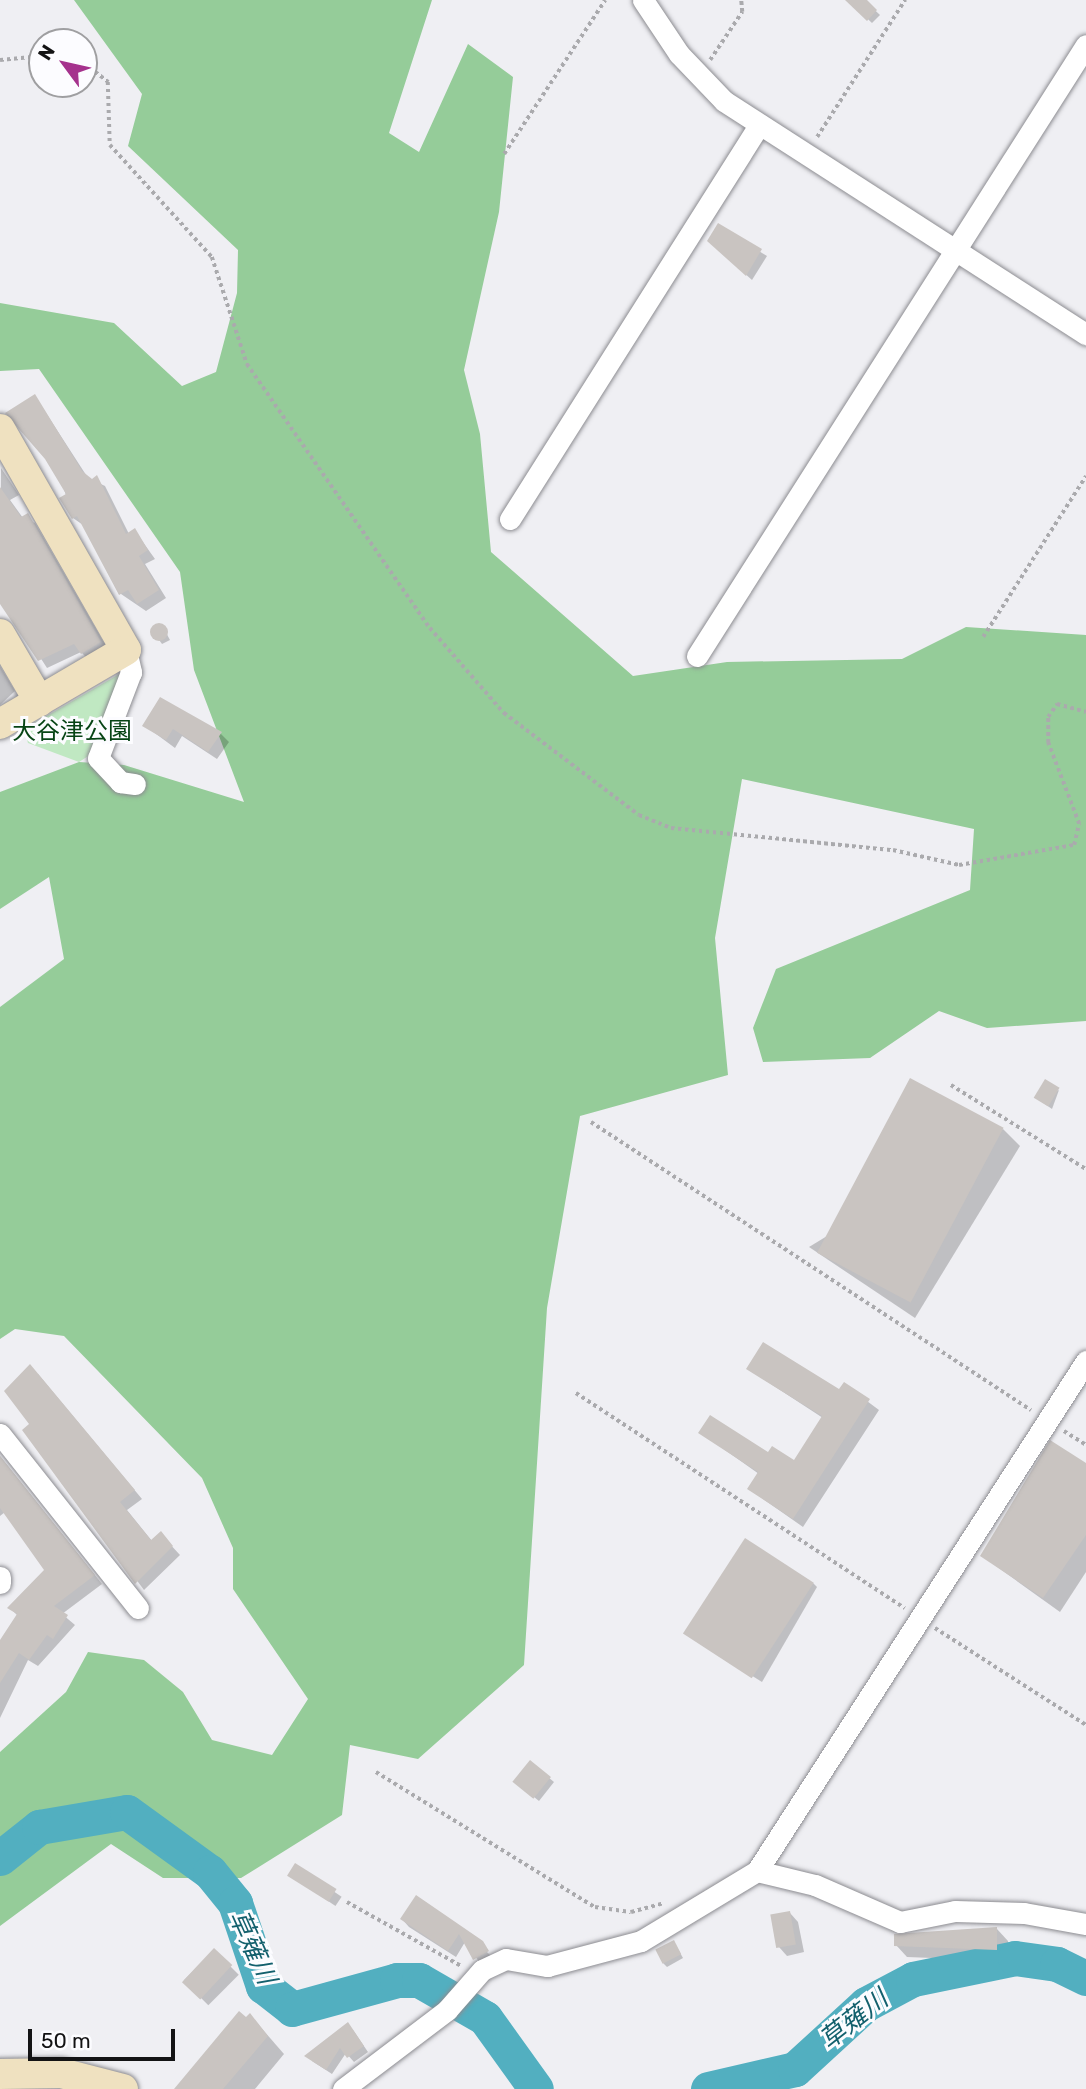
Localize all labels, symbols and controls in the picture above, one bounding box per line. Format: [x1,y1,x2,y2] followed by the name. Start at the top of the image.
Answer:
[28,28,98,98] north arrow
[33,40,60,64] text: N
[12,718,132,746] park label: 大谷津公園
[222,1905,282,1989] water label: 草薙川
[814,1984,894,2056] water label: 草薙川
[32,2016,178,2060] scale bar
[41,2028,91,2053] text: 50 m

